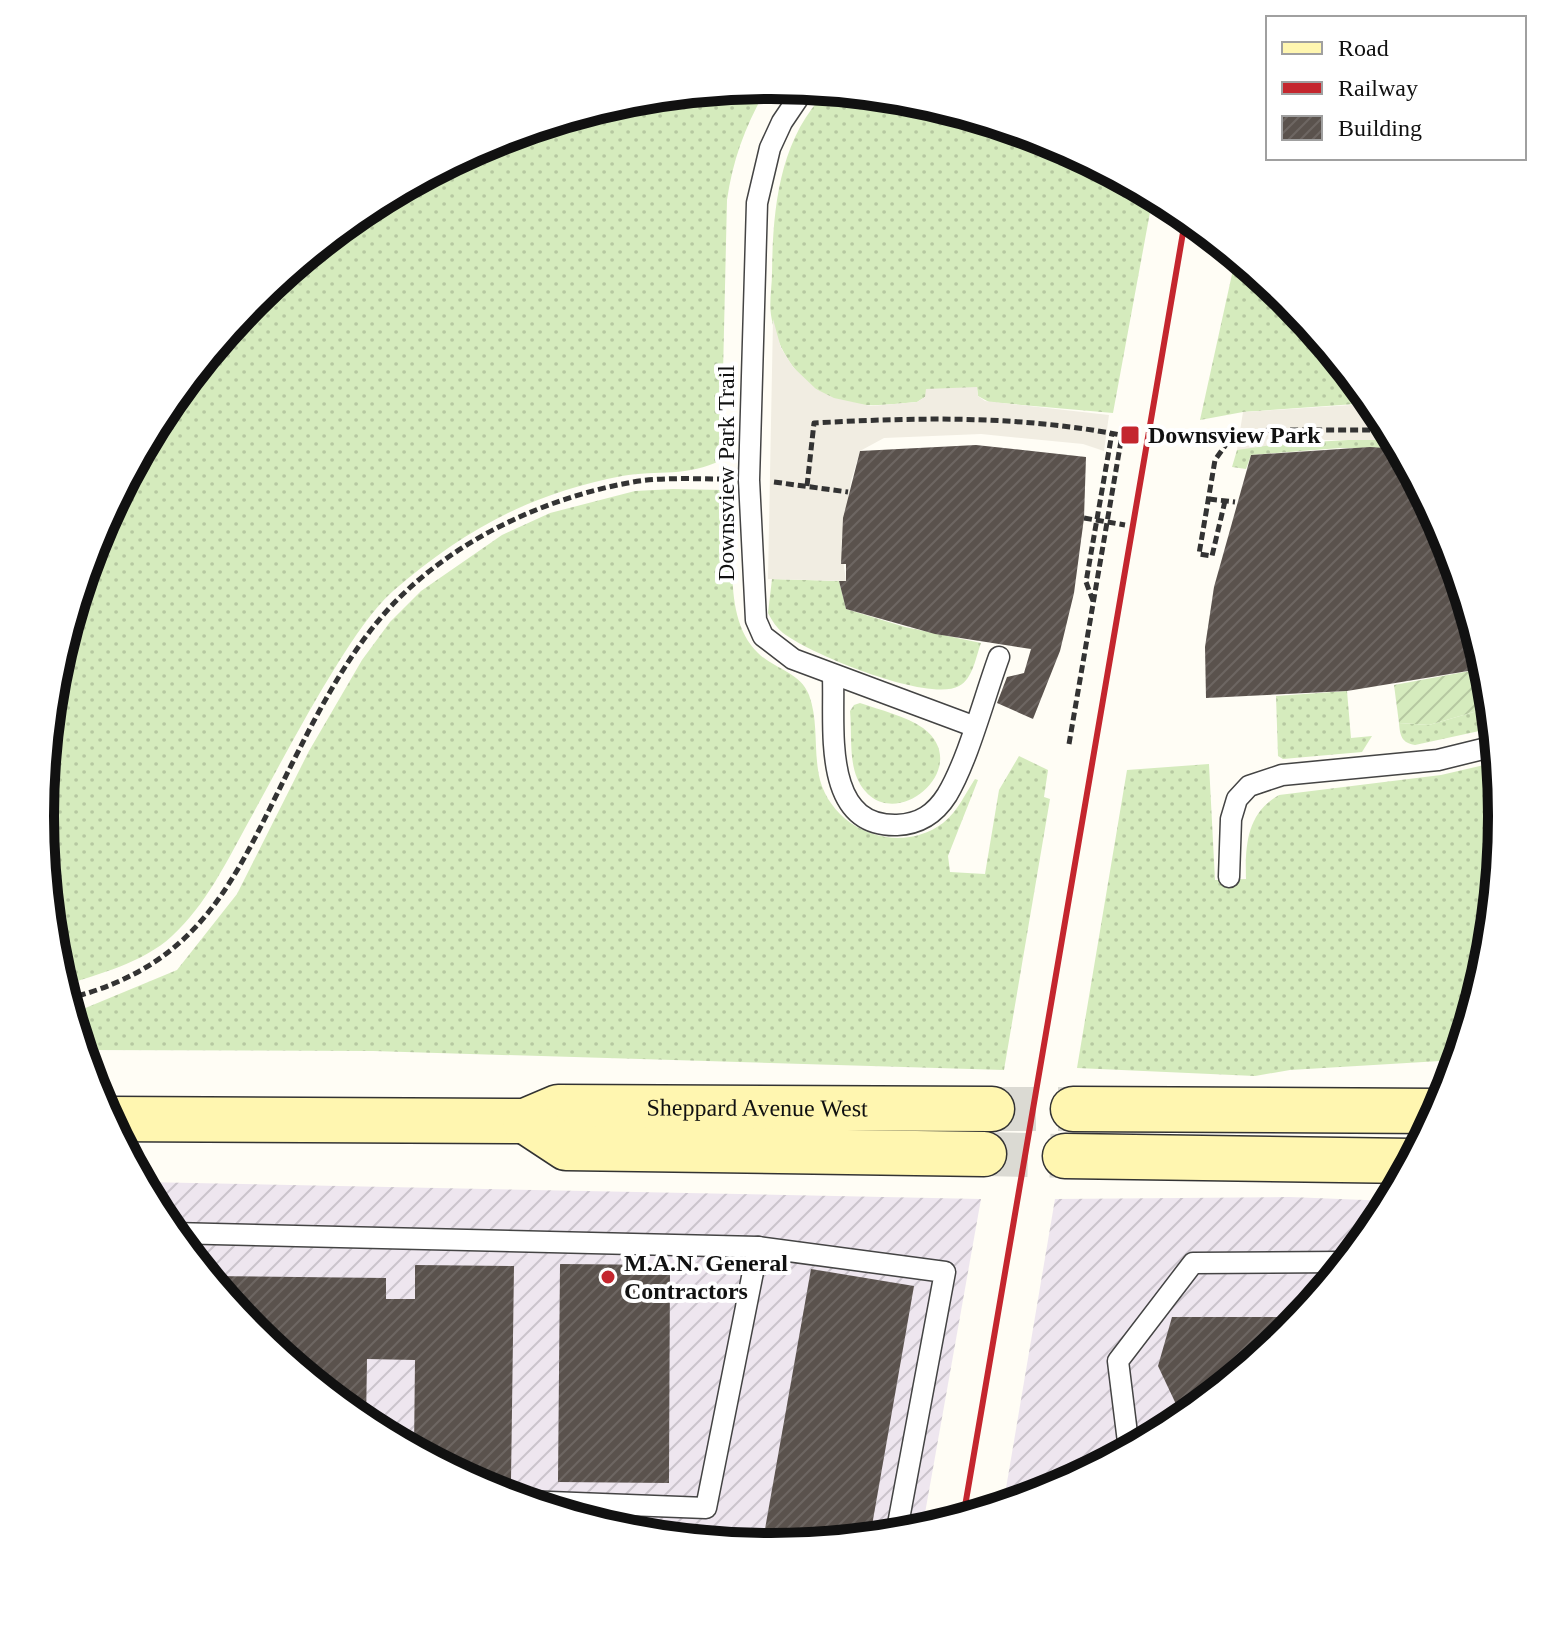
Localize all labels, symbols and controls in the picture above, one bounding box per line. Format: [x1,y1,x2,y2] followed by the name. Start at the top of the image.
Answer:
[1266,16,1526,160] legend
[1338,35,1389,61] text: Road
[1338,75,1418,101] text: Railway
[1338,115,1422,141] text: Building
[713,365,739,581] street label: Downsview Park Trail
[1148,422,1321,448] place label: Downsview Park
[1119,424,1141,446] marker: Downsview Park
[646,1094,868,1121] street label: Sheppard Avenue West
[624,1250,788,1304] place label: M.A.N. General Contractors
[599,1268,617,1286] marker: M.A.N. General Contractors

